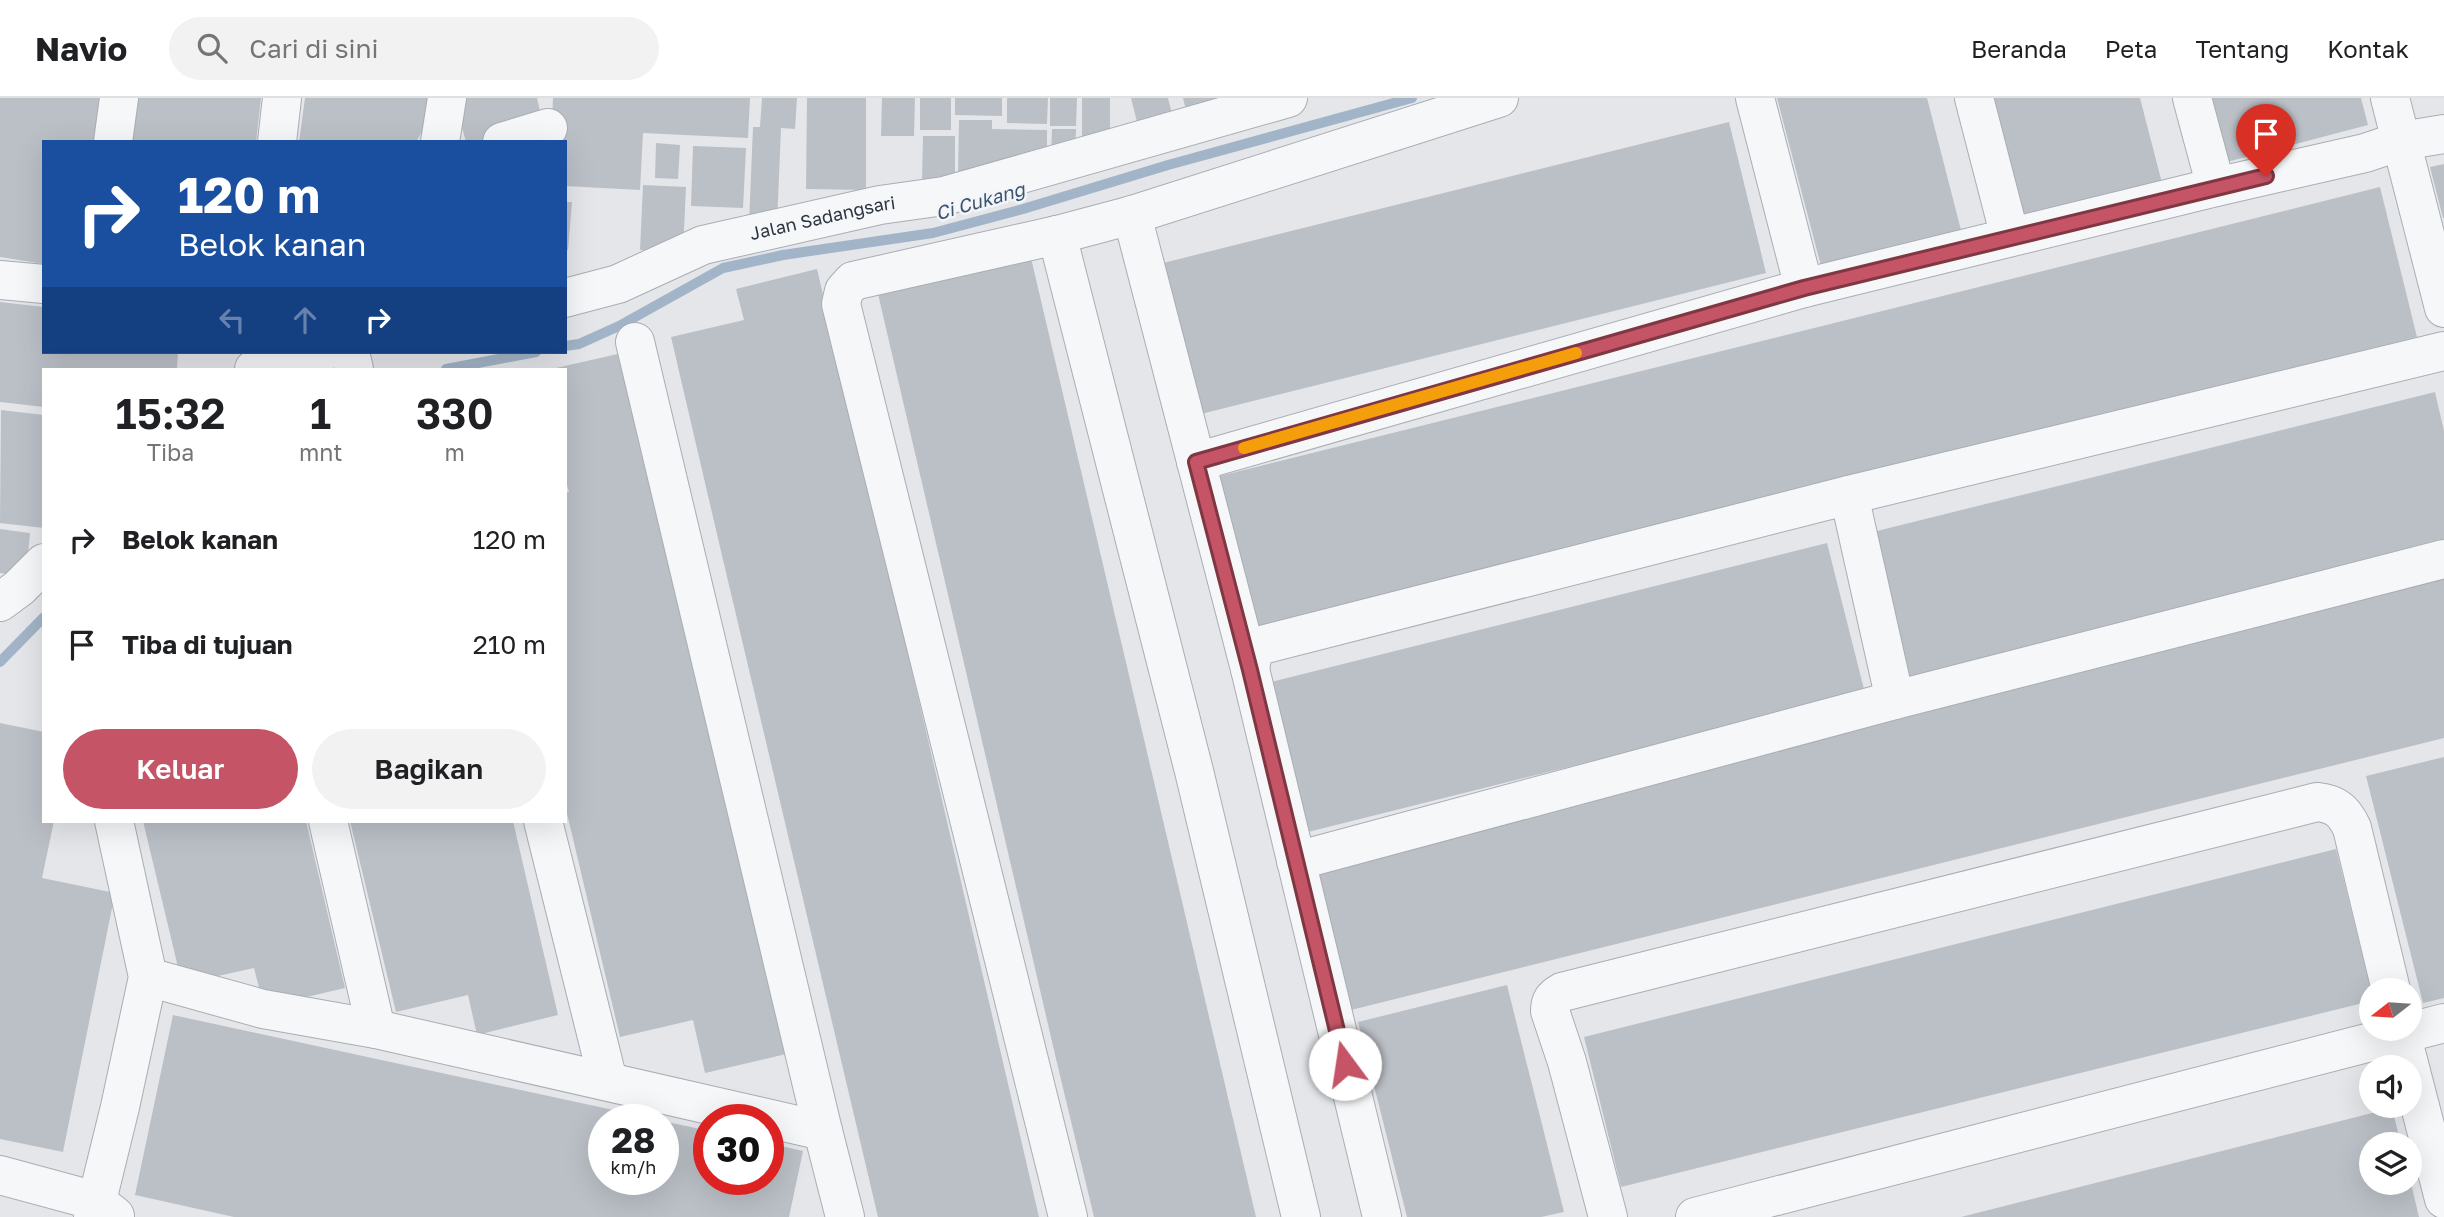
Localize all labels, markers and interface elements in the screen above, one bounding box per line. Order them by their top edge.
search box [169,17,659,80]
text: Navio [35,29,127,68]
icon: search [193,29,231,67]
text: Cari di sini [249,33,379,64]
text: Beranda [1971,34,2067,63]
text: Peta [2105,34,2157,63]
text: Tentang [2195,34,2289,63]
text: Kontak [2327,34,2409,63]
pin [2236,104,2296,176]
icon: arrive [2247,115,2285,153]
text: 120 m [178,165,320,224]
icon: right [63,168,154,259]
water label: Ci Cukang [933,176,1028,224]
street label: Jalan Sadangsari [748,191,897,244]
text: Belok kanan [178,225,366,263]
icon: left [213,301,251,339]
icon: ahead [286,301,324,339]
icon: right [359,301,397,339]
text: 15:32 [116,388,225,438]
text: 1 [310,388,331,438]
text: 330 [416,388,493,438]
text: Tiba [147,438,194,466]
text: mnt [299,438,342,466]
text: m [445,438,465,466]
icon: right [63,521,101,559]
text: Belok kanan [122,524,278,555]
text: 120 m [473,524,546,555]
icon: arrive [63,626,101,664]
text: Tiba di tujuan [122,629,292,660]
text: 210 m [473,629,546,660]
button: Keluar [63,729,298,809]
button: Bagikan [312,729,546,809]
north arrow [2359,978,2422,1041]
map controls [2359,978,2422,1195]
position arrow [1308,1027,1382,1101]
button: sound [2359,1055,2422,1118]
speed limit sign: 30 [693,1104,784,1195]
text: 28 [612,1119,655,1161]
button: layers [2359,1132,2422,1195]
text: km/h [611,1156,656,1178]

